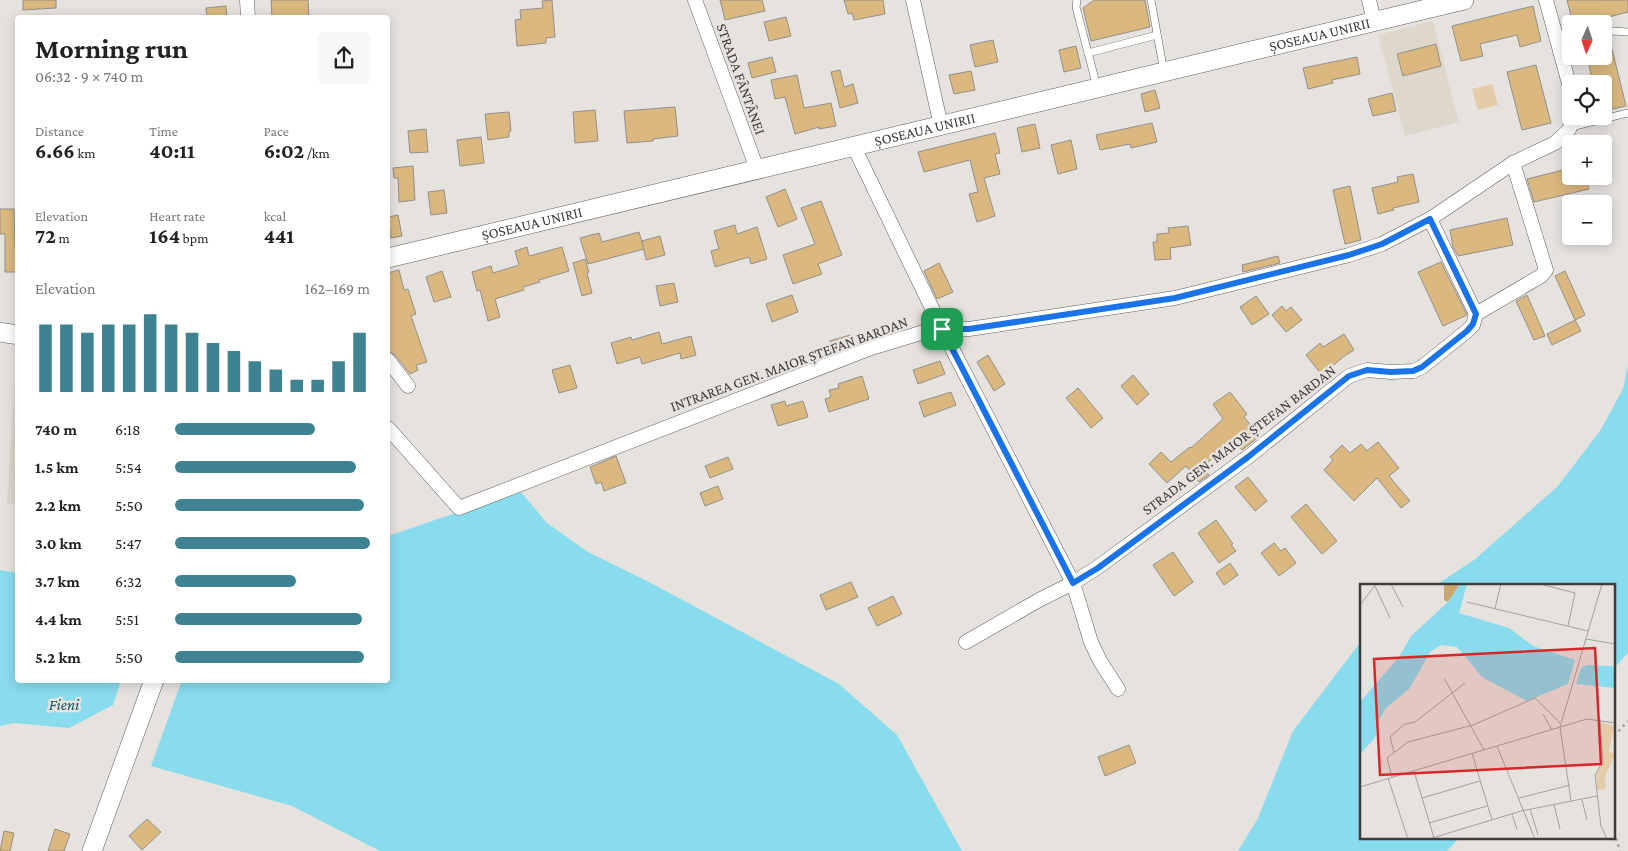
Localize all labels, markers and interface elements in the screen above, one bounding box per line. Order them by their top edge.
street label: ȘOSEAUA UNIRII [1268,15,1372,56]
north arrow [1562,15,1612,65]
map controls [1562,15,1612,245]
street label: STRADA FÂNTÂNEI [713,21,769,137]
button: share [318,32,370,84]
text: Morning run [35,33,188,64]
text: 06:32 · 9 × 740 m [35,68,143,85]
button: locate [1562,75,1612,125]
street label: ȘOSEAUA UNIRII [873,109,977,151]
text: Distance [35,123,84,139]
text: Time [149,123,178,139]
text: Pace [264,123,289,139]
button: + [1562,135,1612,185]
text: 6.66 [35,139,75,163]
text: 40:11 [149,139,195,163]
text: 6:02 [264,139,304,163]
text: km [75,145,95,161]
text: /km [304,145,330,161]
button: − [1562,195,1612,245]
street label: ȘOSEAUA UNIRII [480,204,584,245]
text: Elevation [35,208,88,224]
text: Heart rate [149,208,205,224]
text: kcal [264,208,286,224]
text: 72 [35,224,56,248]
text: 164 [149,224,180,248]
text: 441 [264,224,294,248]
text: m [56,230,70,246]
text: bpm [180,230,208,246]
text: Elevation [35,280,96,297]
text: 162–169 m [304,280,370,297]
pin [921,308,963,350]
street label: INTRAREA GEN. MAIOR ȘTEFAN BARDAN [668,313,911,416]
icon: arrive [928,315,956,343]
street label: STRADA GEN. MAIOR ȘTEFAN BARDAN [1139,362,1340,520]
text: 740 m [35,421,77,438]
text: 6:18 [115,421,141,438]
text: 1.5 km [35,459,79,476]
text: 5:54 [115,459,142,476]
text: 2.2 km [35,497,81,514]
text: 5:50 [115,497,143,514]
text: 3.0 km [35,535,82,552]
text: 5:47 [115,535,141,552]
text: 3.7 km [35,573,80,590]
text: 6:32 [115,573,142,590]
inset map [1360,584,1616,838]
text: 4.4 km [35,611,82,628]
text: 5:51 [115,611,139,628]
text: 5.2 km [35,649,81,666]
text: 5:50 [115,649,143,666]
water label: Fieni [49,696,80,713]

